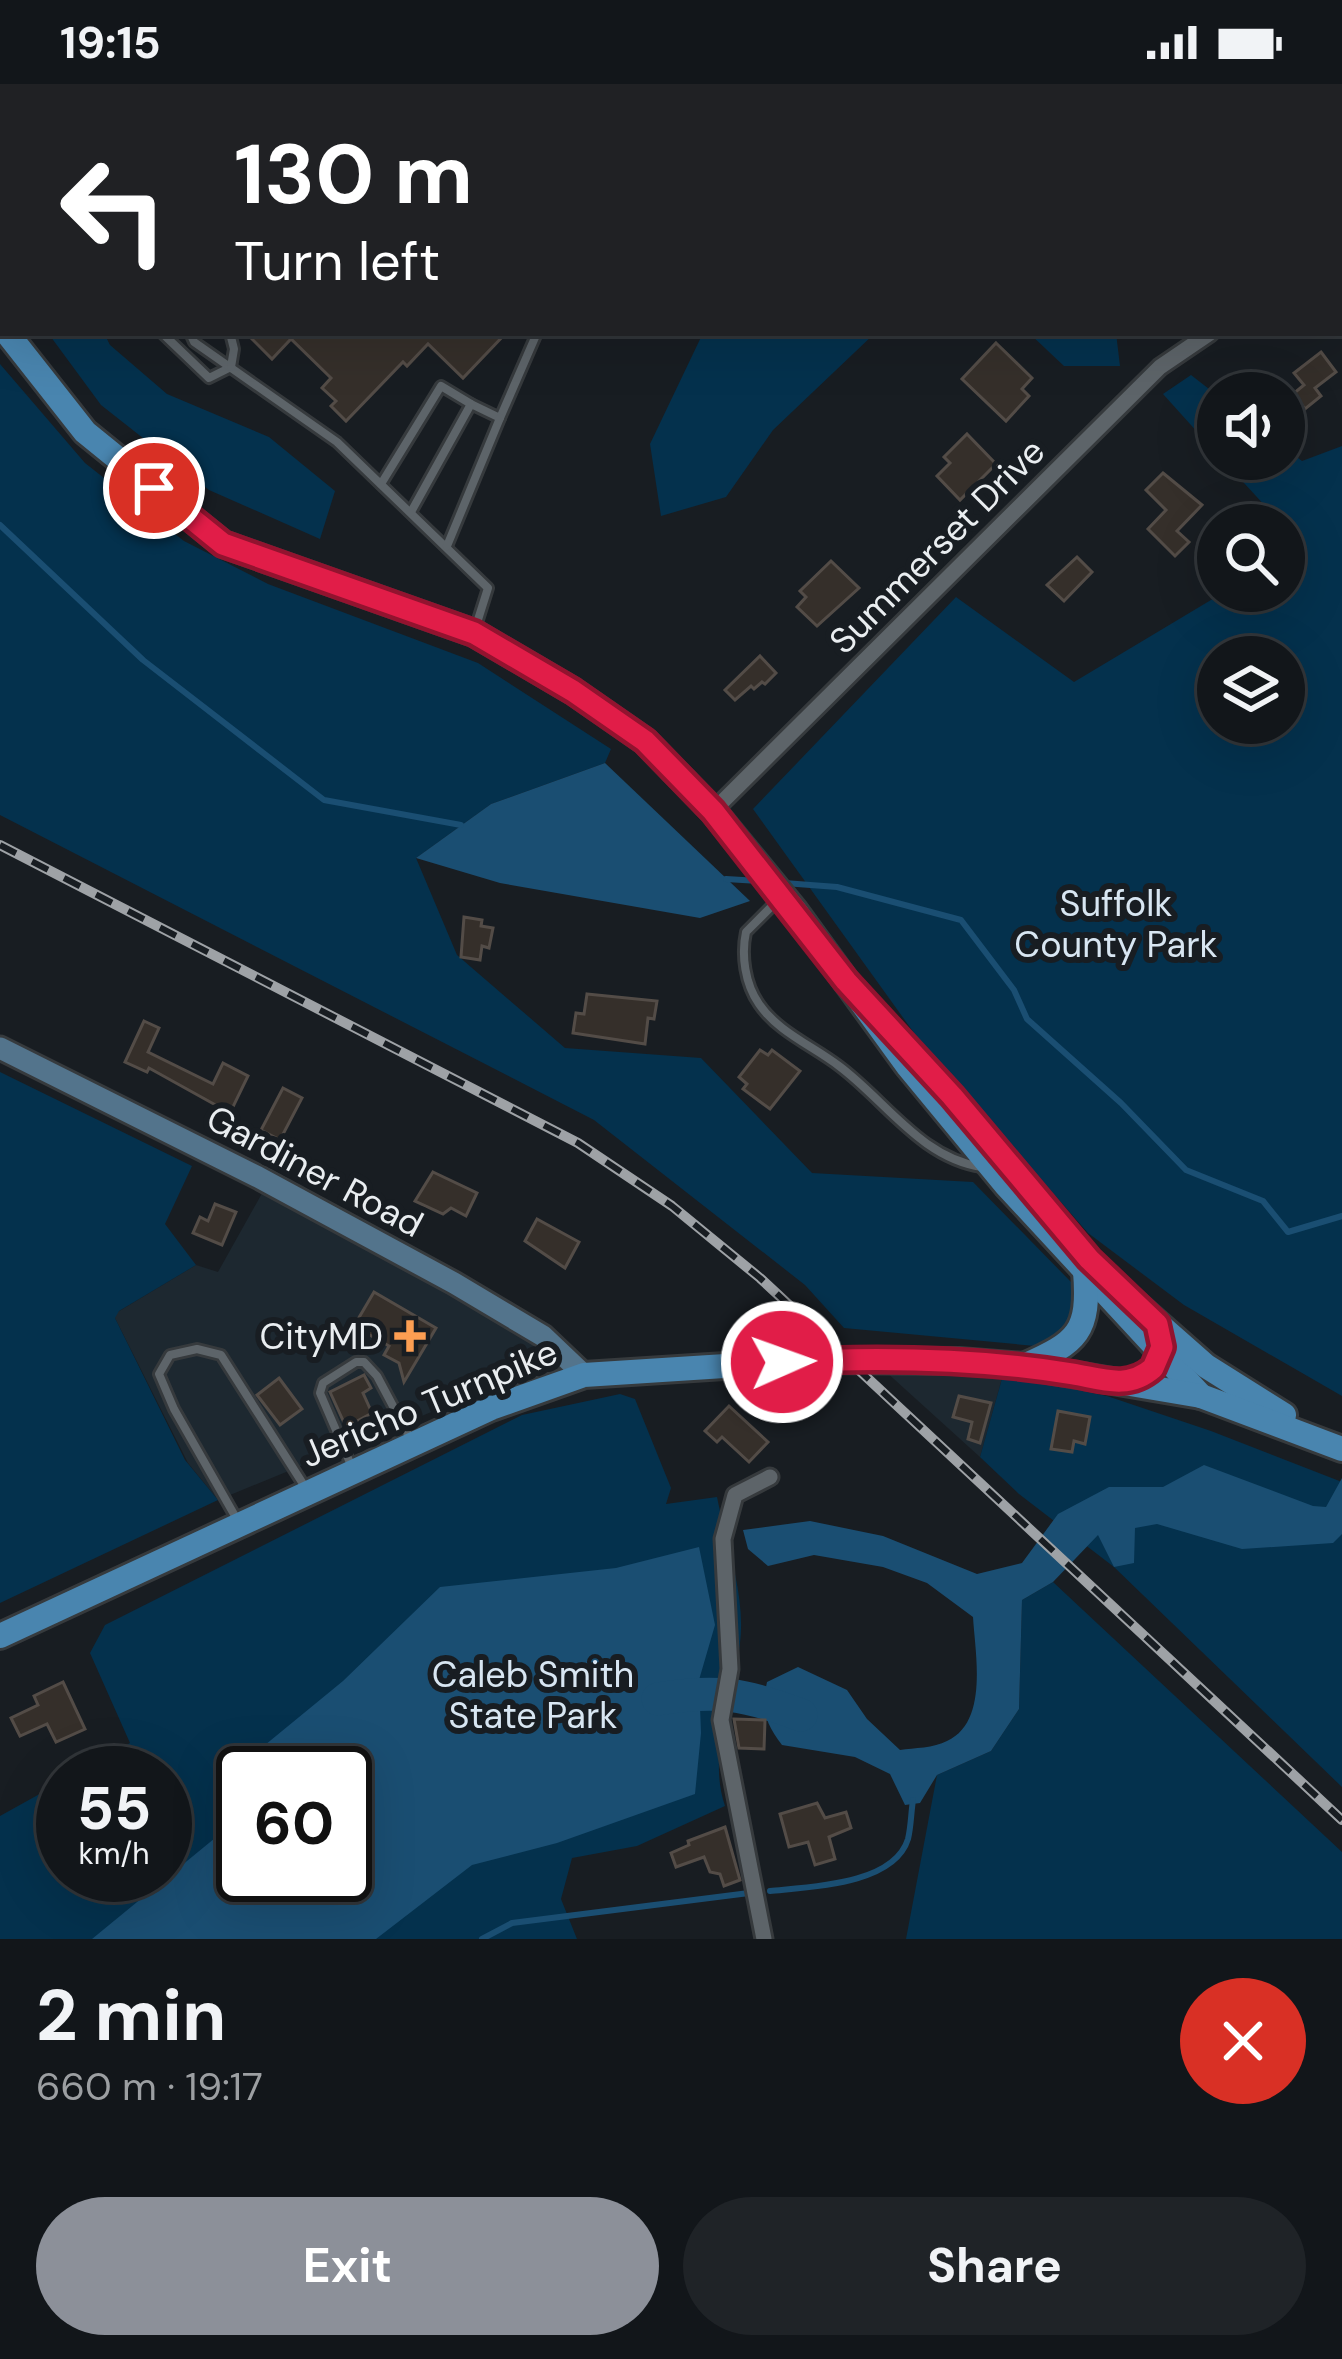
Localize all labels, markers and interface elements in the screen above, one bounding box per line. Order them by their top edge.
text: 19:15 [60,13,161,72]
text: 130 m [234,120,473,229]
icon: left [36,132,192,288]
text: Turn left [234,226,440,297]
map controls [1197,372,1305,744]
button: sound [1197,372,1305,480]
street label: Summerset Drive [819,428,1055,664]
pin [103,437,205,539]
icon: arrive [121,455,187,521]
button: search [1197,504,1305,612]
button: layers [1197,636,1305,744]
park label: Suffolk County Park [1014,880,1218,968]
street label: Gardiner Road [199,1094,431,1248]
position arrow [719,1299,845,1425]
place label: CityMD [259,1313,383,1360]
marker: CityMD [394,1320,426,1352]
street label: Jericho Turnpike [294,1328,564,1478]
park label: Caleb Smith State Park [432,1651,634,1739]
speed limit sign: 60 [216,1746,372,1902]
text: 55 [77,1769,151,1848]
text: km/h [79,1834,149,1873]
text: 2 min [36,1969,226,2062]
button: close [1180,1978,1306,2104]
text: 660 m · 19:17 [36,2061,263,2112]
button: Exit [36,2197,659,2335]
button: Share [683,2197,1306,2335]

